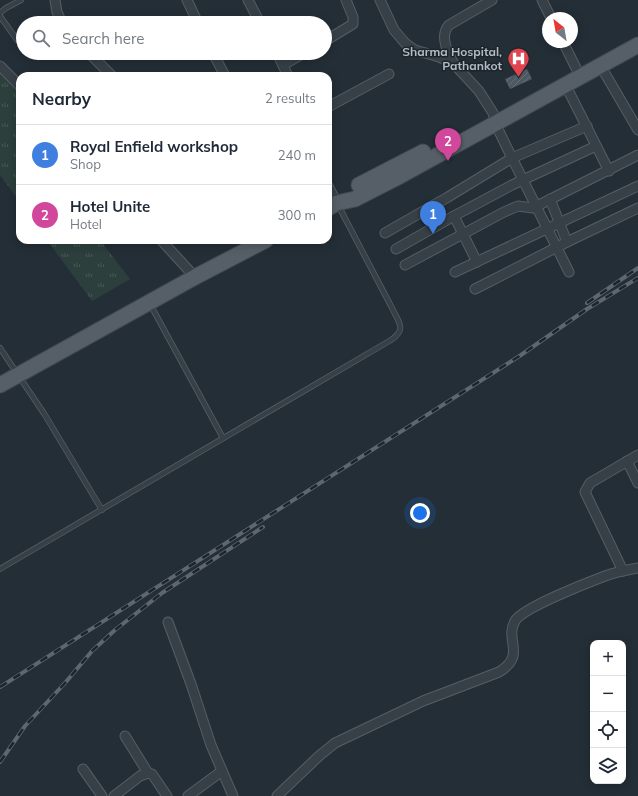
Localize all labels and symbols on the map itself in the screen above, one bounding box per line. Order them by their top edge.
north arrow [542,12,578,48]
place label: Sharma Hospital, Pathankot [402,44,502,73]
hospital icon: Sharma Hospital, Pathankot [505,46,531,79]
pin: 2 [435,128,461,161]
pin: 1 [420,201,446,234]
your location [410,503,430,523]

